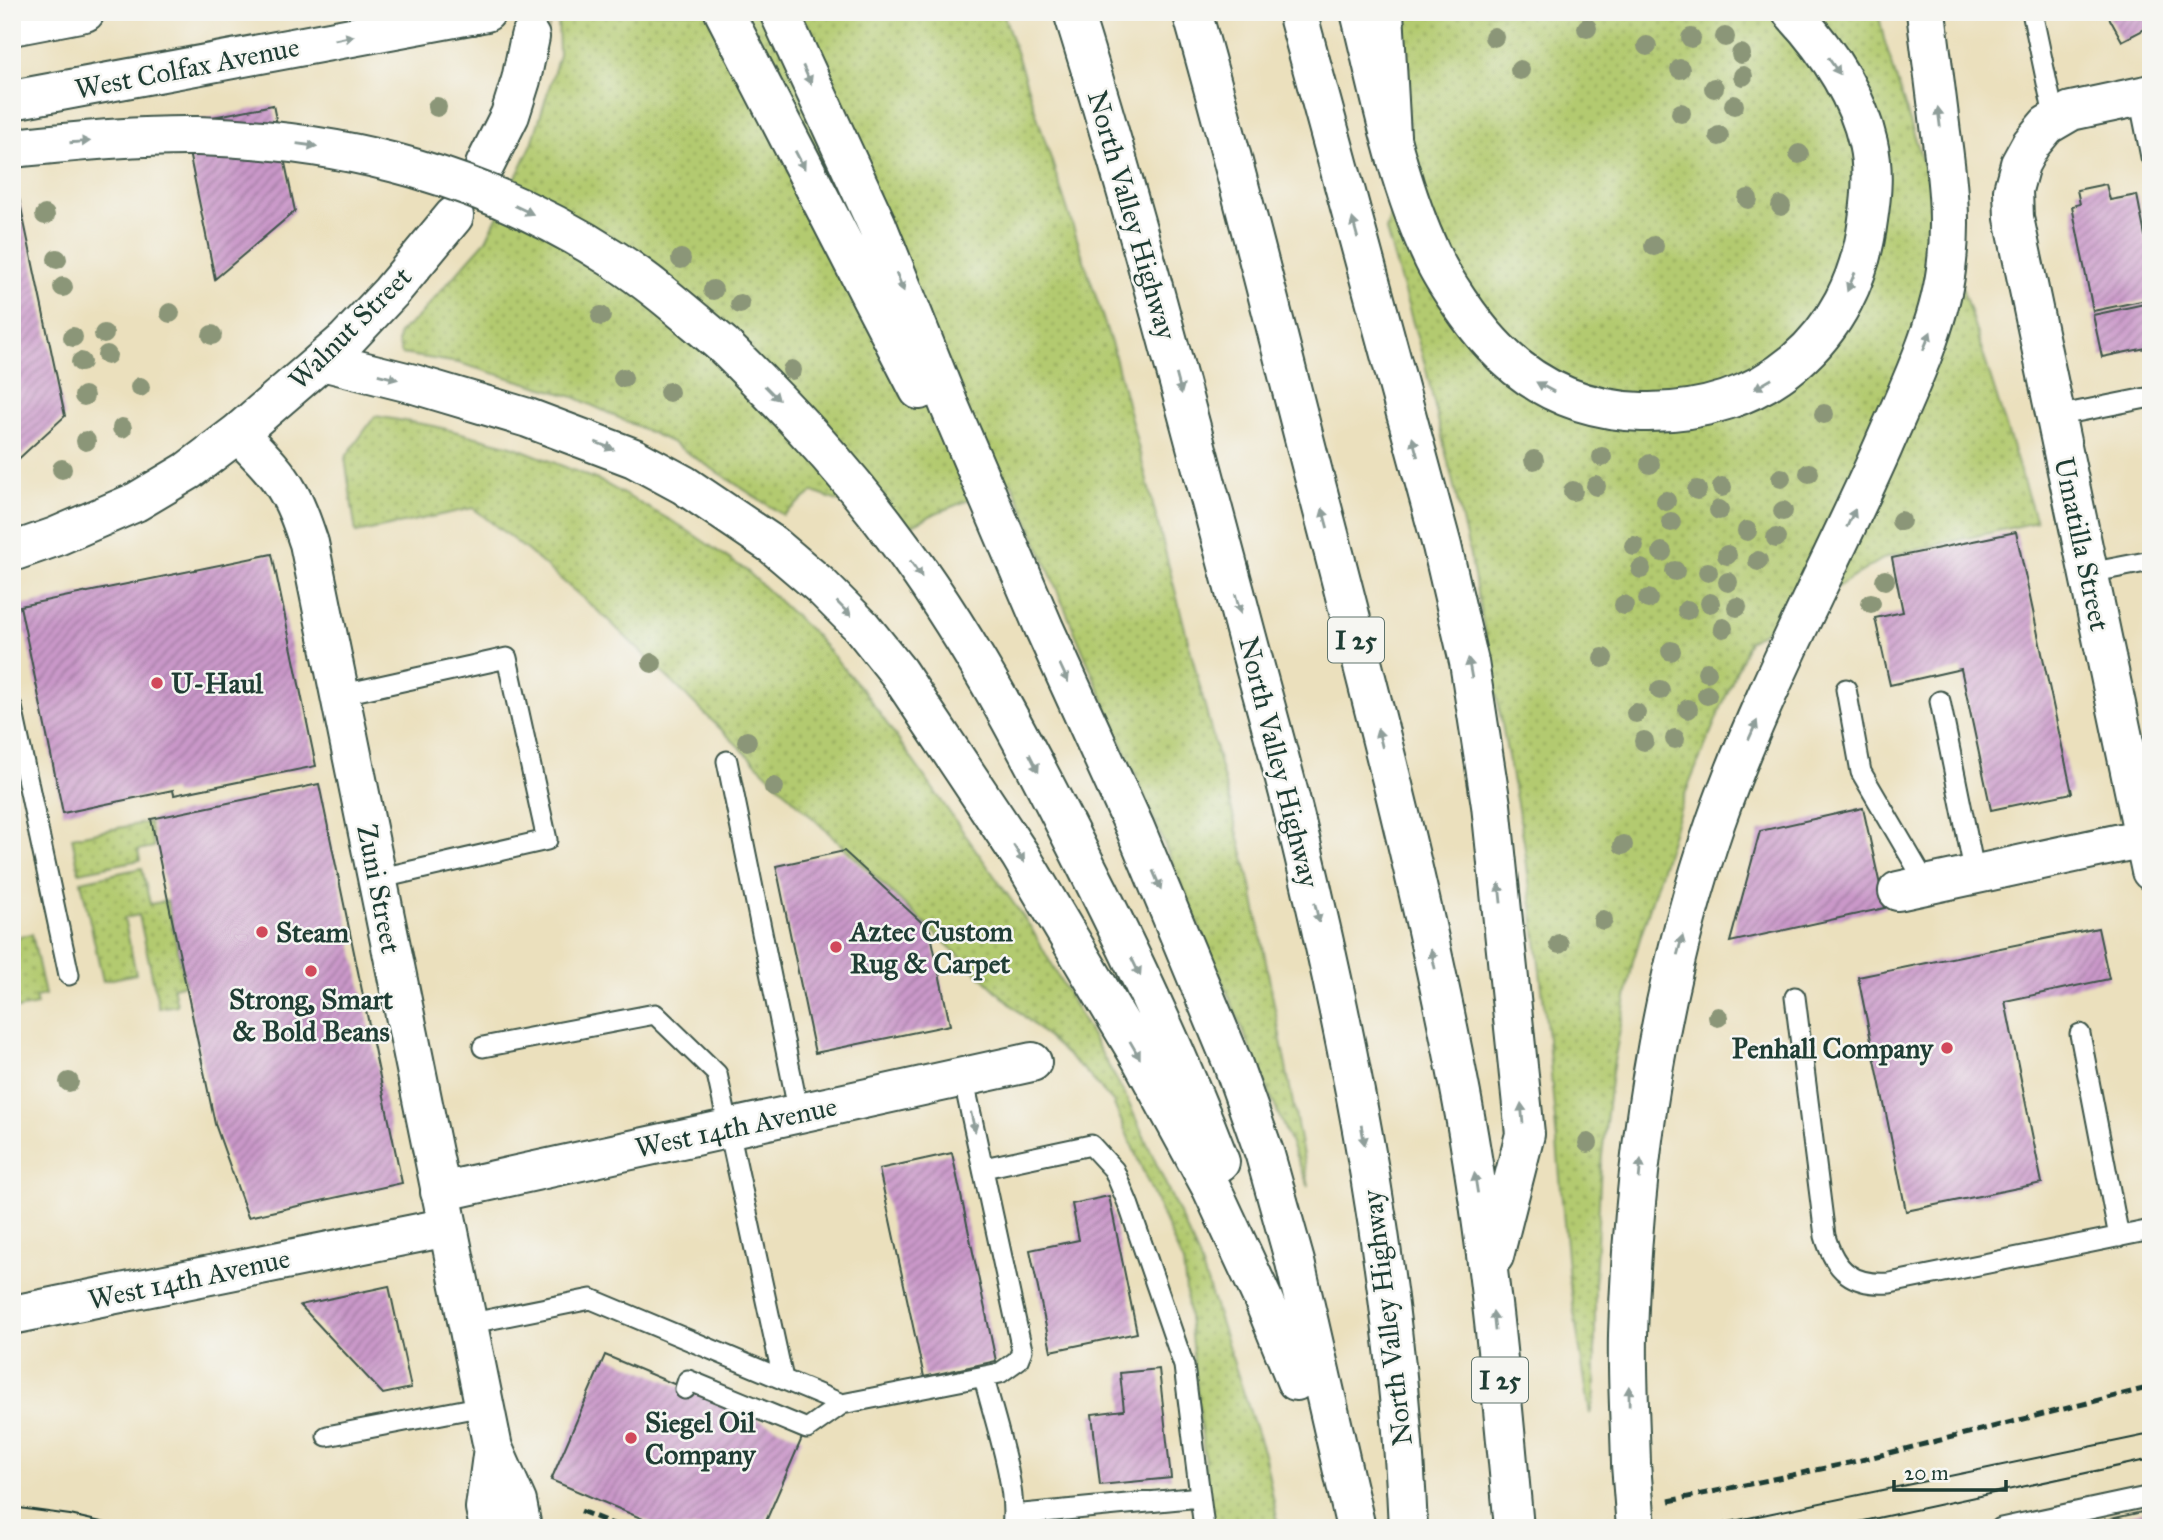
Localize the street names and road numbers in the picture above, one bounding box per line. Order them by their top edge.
street label: West Colfax Avenue [72,29,302,107]
street label: North Valley Highway [1080,86,1185,344]
street label: Walnut Street [281,259,419,397]
street label: Umatilla Street [2046,454,2118,634]
road number: I 25 [1328,618,1384,662]
street label: North Valley Highway [1231,633,1327,892]
street label: Zuni Street [349,821,409,957]
street label: West 14th Avenue [632,1089,840,1165]
street label: North Valley Highway [1354,1187,1420,1448]
street label: West 14th Avenue [85,1241,293,1317]
road number: I 25 [1472,1358,1528,1402]

